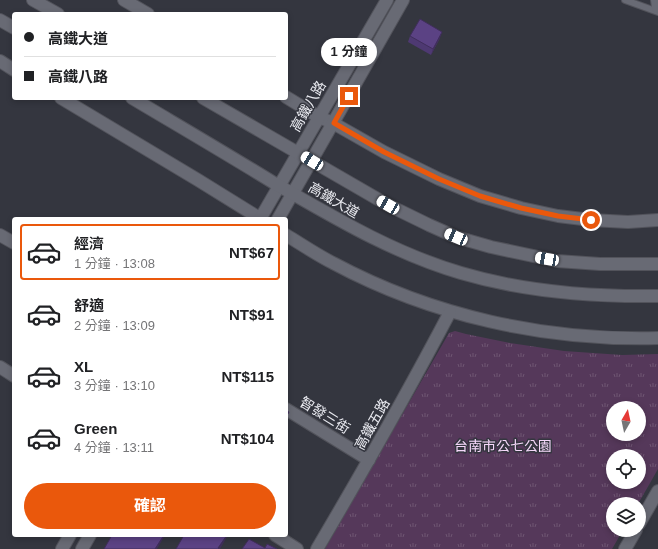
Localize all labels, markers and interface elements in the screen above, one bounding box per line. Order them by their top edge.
text: 高鐵大道 [48,30,108,47]
callout: 1 分鐘 [321,38,377,66]
text: 1 分鐘 [331,44,367,59]
text: 高鐵八路 [48,68,108,85]
street label: 高鐵八路 [287,78,329,134]
route end [340,87,358,105]
car [299,150,325,172]
street label: 高鐵大道 [306,179,362,221]
car [375,194,401,216]
route start [582,211,600,229]
car [443,227,469,247]
icon: car [26,234,62,270]
text: 經濟 [74,235,104,252]
text: NT$67 [229,244,274,261]
car [534,251,560,267]
text: 1 分鐘 · 13:08 [74,256,155,271]
icon: car [26,296,62,332]
text: 舒適 [74,297,104,314]
text: NT$91 [229,306,274,323]
text: 2 分鐘 · 13:09 [74,318,155,333]
icon: car [26,358,62,394]
text: XL [74,358,93,375]
text: NT$115 [221,368,274,385]
text: 3 分鐘 · 13:10 [74,378,155,393]
street label: 智發三街 [297,393,353,437]
street label: 高鐵五路 [351,396,393,452]
north arrow [606,401,646,441]
map controls [606,401,646,537]
icon: car [26,420,62,456]
text: Green [74,420,117,437]
text: NT$104 [221,430,274,447]
park label: 台南市公七公園 [454,438,552,454]
text: 4 分鐘 · 13:11 [74,440,154,455]
button: locate [606,449,646,489]
button: 確認 [24,483,276,529]
button: layers [606,497,646,537]

